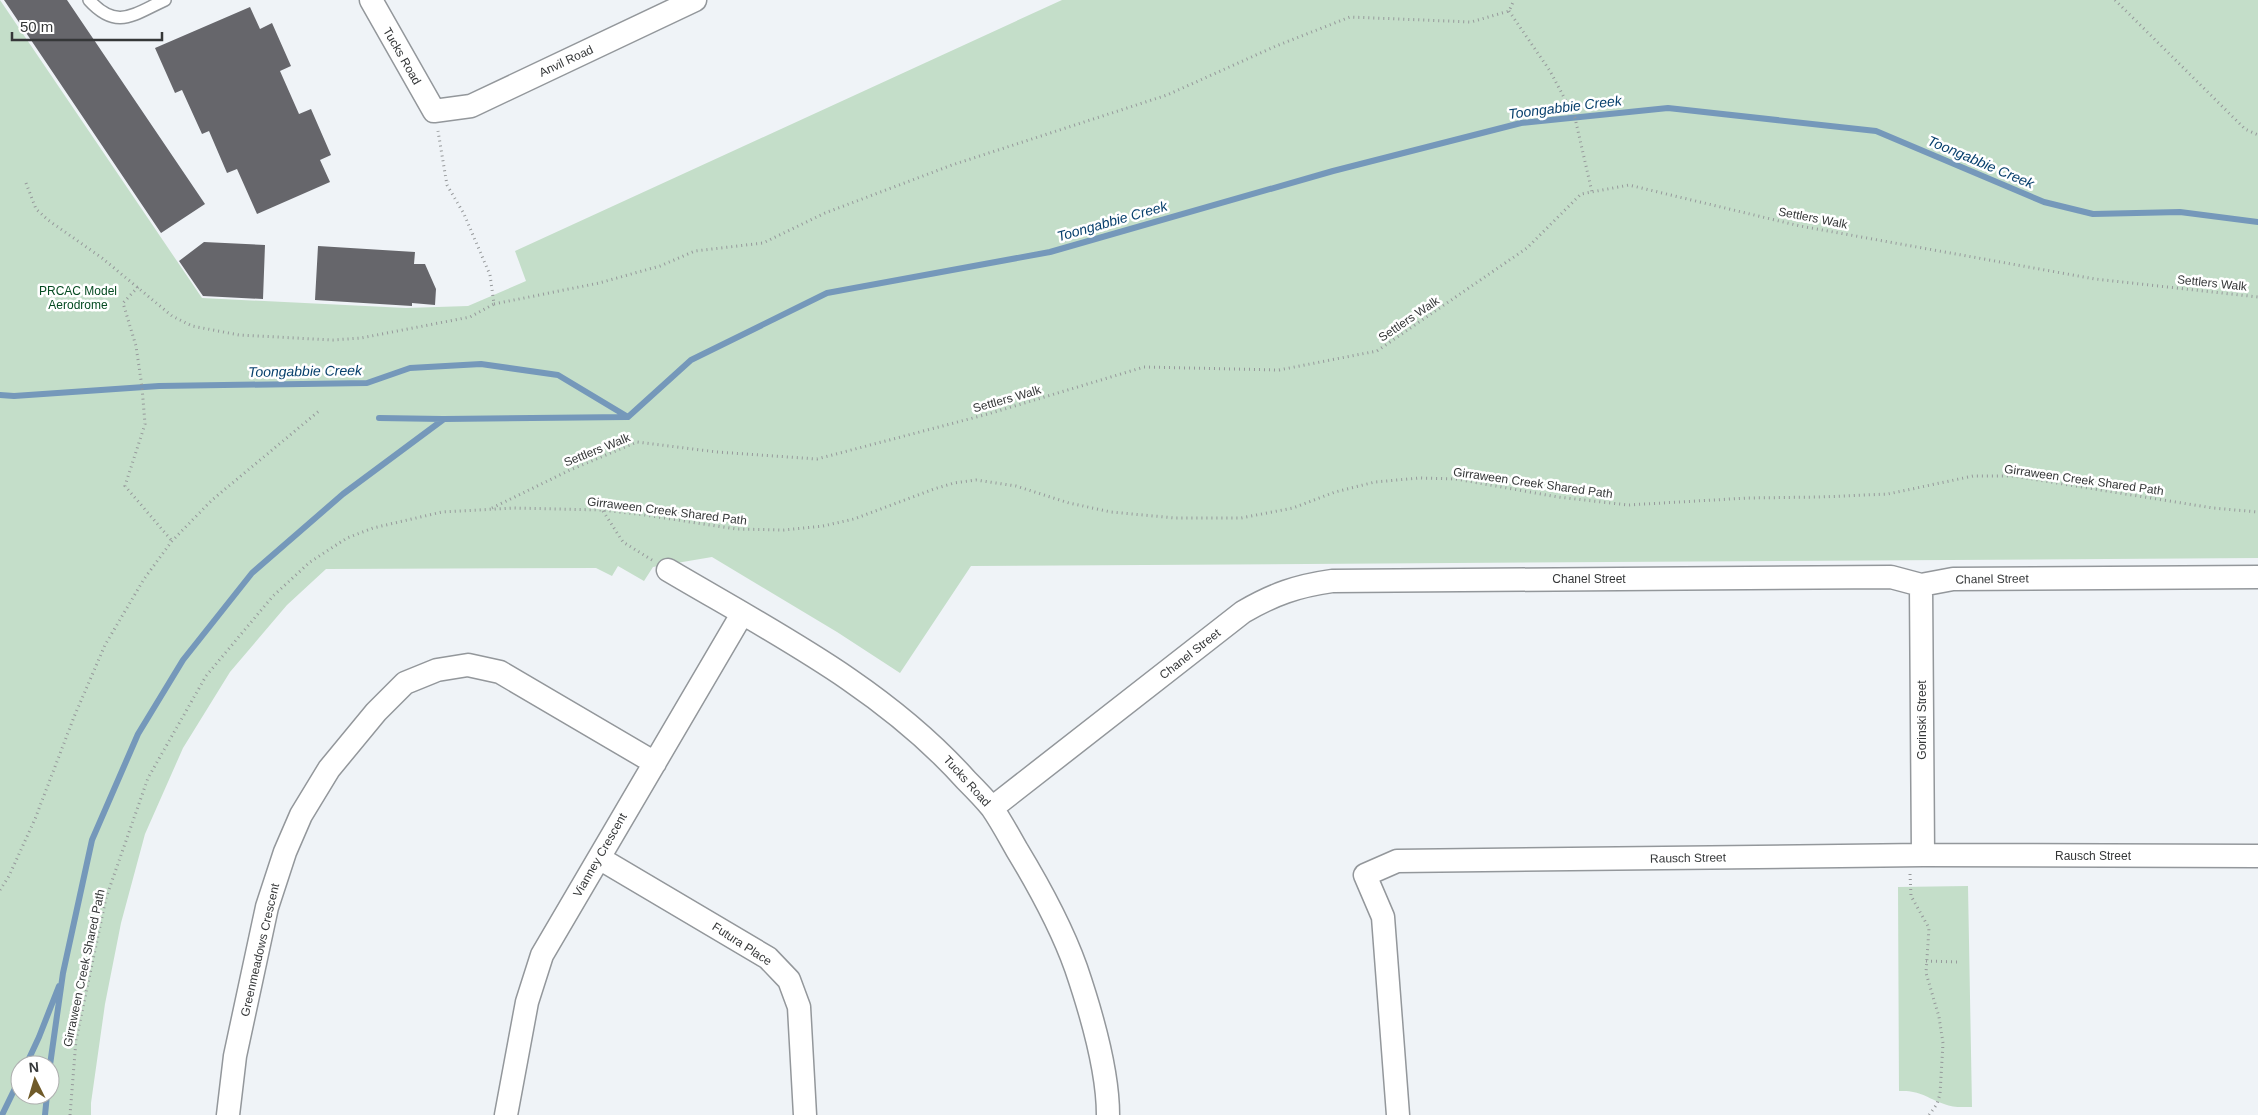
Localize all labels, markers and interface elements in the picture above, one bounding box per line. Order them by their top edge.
scale bar [12,10,162,42]
text: 50 m [20,18,53,35]
street label: Tucks Road [380,25,424,87]
street label: Anvil Road [537,42,595,80]
water label: Toongabbie Creek [1507,92,1623,122]
water label: Toongabbie Creek [1925,132,2037,192]
water label: Toongabbie Creek [1055,197,1170,244]
street label: Settlers Walk [1777,204,1850,232]
street label: Settlers Walk [2176,272,2249,294]
park label: PRCAC Model Aerodrome [39,284,117,312]
street label: Settlers Walk [1376,293,1443,344]
water label: Toongabbie Creek [248,362,363,380]
street label: Settlers Walk [971,382,1044,415]
street label: Settlers Walk [562,430,633,470]
street label: Girraween Creek Shared Path [2003,462,2165,498]
street label: Girraween Creek Shared Path [1452,465,1614,501]
street label: Girraween Creek Shared Path [586,494,748,528]
street label: Chanel Street [1955,571,2029,587]
street label: Chanel Street [1552,572,1626,586]
street label: Chanel Street [1157,625,1224,682]
street label: Gorinski Street [1915,680,1929,760]
street label: Tucks Road [941,753,993,809]
street label: Vianney Crescent [570,810,630,899]
street label: Rausch Street [2055,849,2132,863]
street label: Rausch Street [1650,850,1727,866]
street label: Greenmeadows Crescent [238,881,282,1018]
street label: Girraween Creek Shared Path [60,888,108,1048]
street label: Futura Place [710,920,775,969]
north arrow [10,1055,60,1105]
text: N [28,1059,40,1075]

